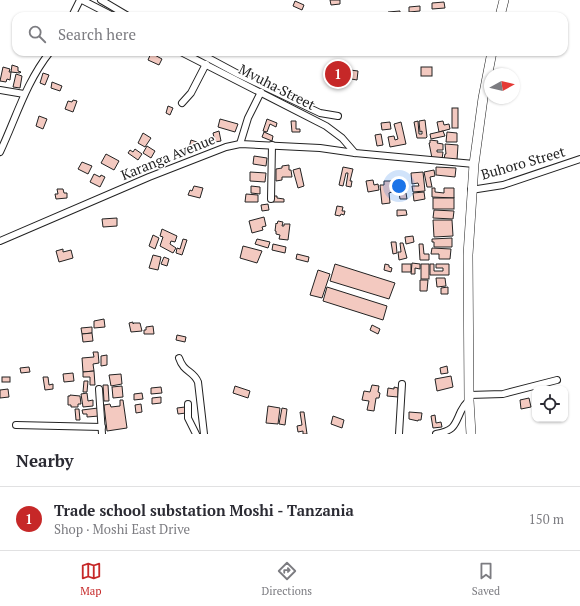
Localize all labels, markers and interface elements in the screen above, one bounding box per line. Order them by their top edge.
search box [12,12,568,56]
icon: search [26,23,48,45]
text: Search here [58,24,136,44]
street label: Mvuha Street [236,59,319,114]
pin: 1 [325,59,351,89]
north arrow [484,68,520,104]
street label: Karanga Avenue [118,129,218,184]
street label: Buhoro Street [479,141,568,184]
your location [389,176,409,196]
map controls [532,386,568,422]
button: locate [532,386,568,422]
text: Nearby [16,449,74,472]
text: Trade school substation Moshi - Tanzania [54,500,354,520]
text: 1 [25,510,33,528]
text: 150 m [529,510,564,528]
text: Shop · Moshi East Drive [54,520,190,538]
tab: Map [80,560,102,598]
tab: Directions [261,560,312,598]
tab: Saved [472,560,500,598]

